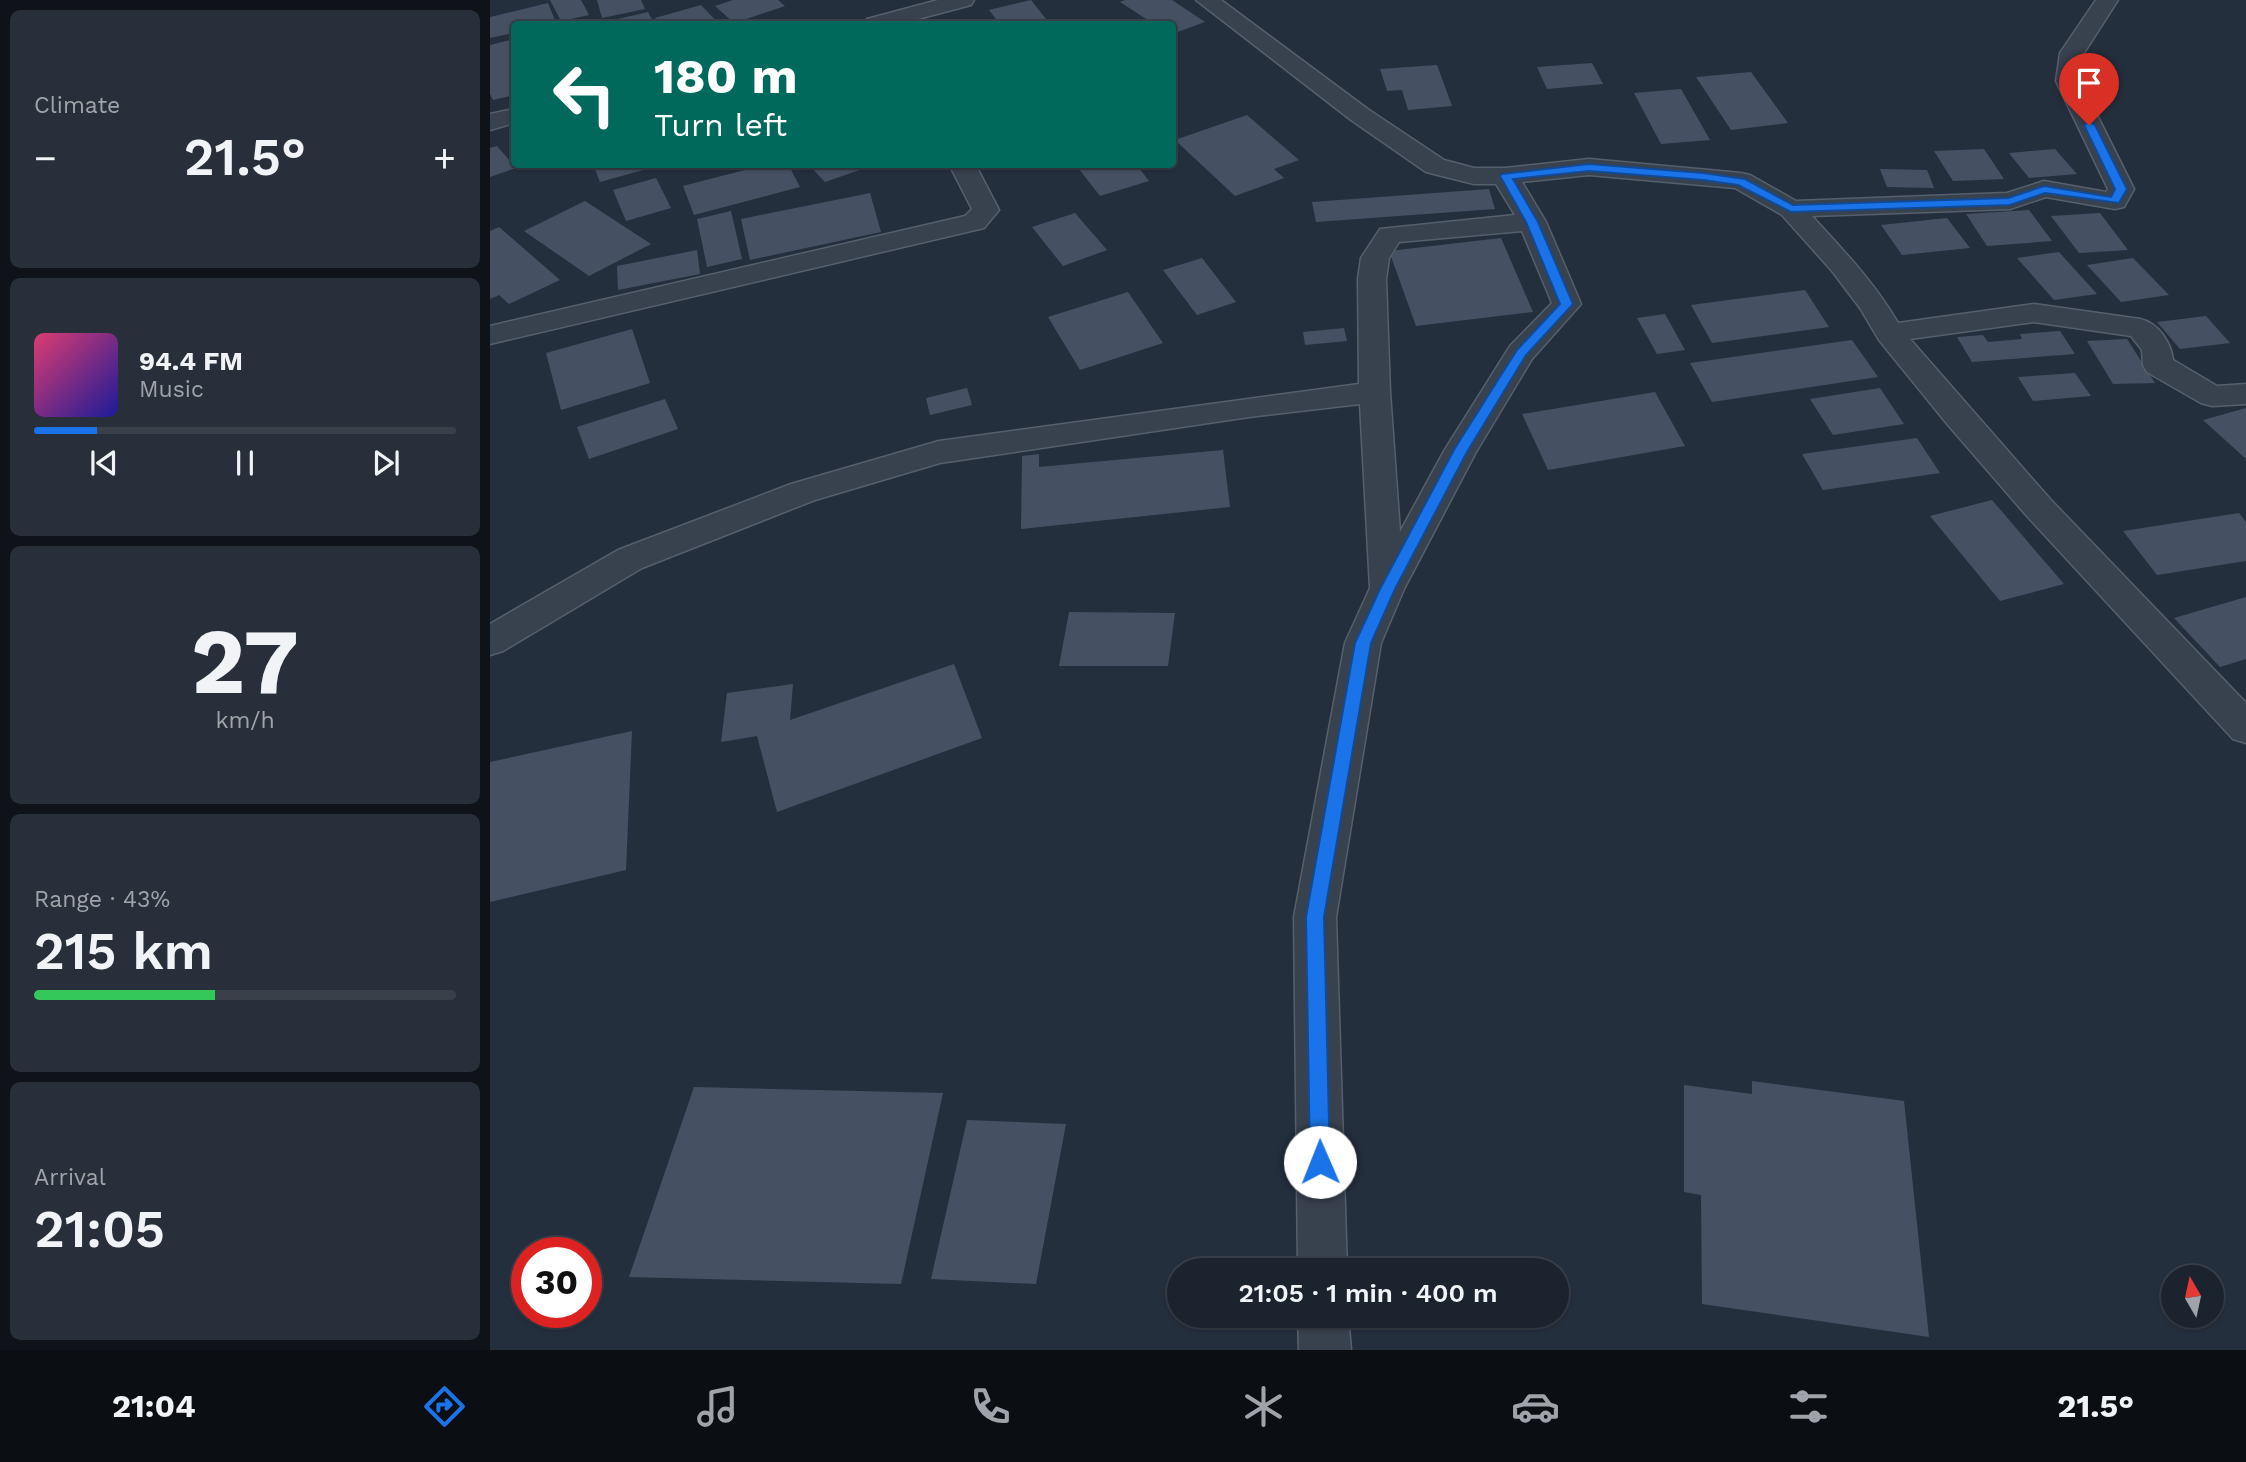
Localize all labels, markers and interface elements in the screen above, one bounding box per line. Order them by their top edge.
text: 180 m [654,47,798,105]
icon: left [539,49,630,140]
pin [2059,53,2119,125]
icon: arrive [2070,64,2108,102]
text: Climate [34,92,120,119]
text: Turn left [654,106,787,144]
text: 21.5° [184,127,306,188]
text: − [34,136,57,180]
text: + [433,136,456,180]
text: 94.4 FM [139,346,243,376]
text: Music [139,376,204,403]
icon: previous [85,444,123,482]
icon: pause [226,444,264,482]
icon: next [367,444,405,482]
text: 27 [191,608,299,715]
text: km/h [215,707,275,734]
text: Range · 43% [34,886,170,913]
text: 215 km [34,921,213,982]
position arrow [1283,1125,1357,1199]
text: Arrival [34,1164,106,1191]
text: 21:05 [34,1199,165,1260]
speed limit sign: 30 [511,1237,602,1328]
north arrow [2161,1265,2224,1328]
map controls [2161,1265,2224,1328]
text: 21:05 · 1 min · 400 m [1238,1278,1498,1308]
icon: directions [420,1382,469,1431]
icon: music [693,1382,742,1431]
icon: phone [966,1382,1015,1431]
icon: climate [1239,1382,1288,1431]
icon: car [1511,1382,1560,1431]
icon: filters [1784,1382,1833,1431]
text: 21:04 [112,1387,196,1425]
text: 21.5° [2057,1387,2134,1425]

